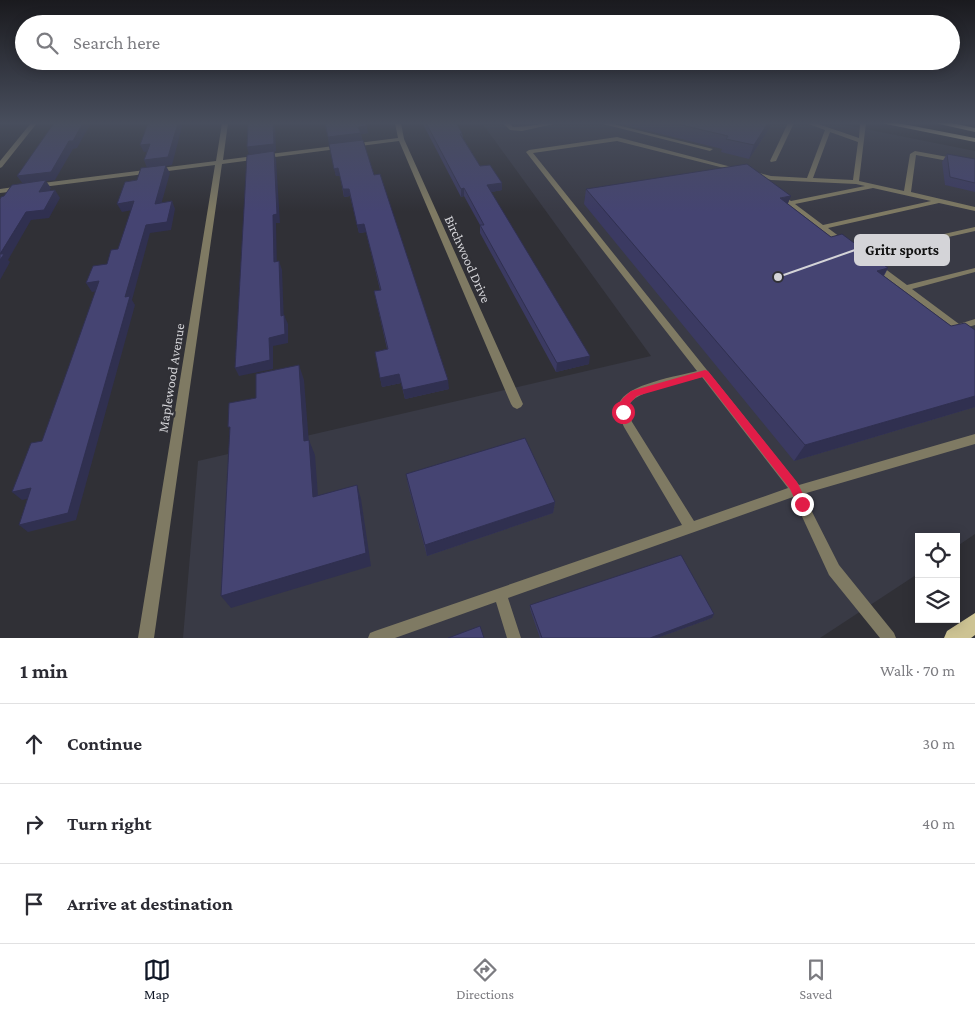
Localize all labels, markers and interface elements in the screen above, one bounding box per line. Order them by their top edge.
search box [15,15,960,70]
icon: search [33,29,61,57]
text: Search here [73,32,160,53]
street label: Birchwood Drive [442,213,494,305]
callout: Gritr sports [855,235,949,265]
text: Gritr sports [865,242,939,258]
street label: Maplewood Avenue [154,322,188,434]
route start [612,401,635,424]
route end [791,493,814,516]
map controls [915,533,960,623]
button: locate [915,533,960,578]
button: layers [915,578,960,623]
text: 1 min [20,659,68,683]
text: Walk · 70 m [880,662,955,679]
icon: ahead [20,730,48,758]
text: Continue [67,733,142,754]
text: 30 m [923,735,955,752]
icon: right [20,810,48,838]
text: Turn right [67,813,152,834]
text: 40 m [922,815,955,832]
icon: arrive [20,890,48,918]
text: Arrive at destination [67,893,233,914]
tab: Map [143,956,171,1002]
tab: Directions [456,956,514,1002]
tab: Saved [799,956,832,1002]

